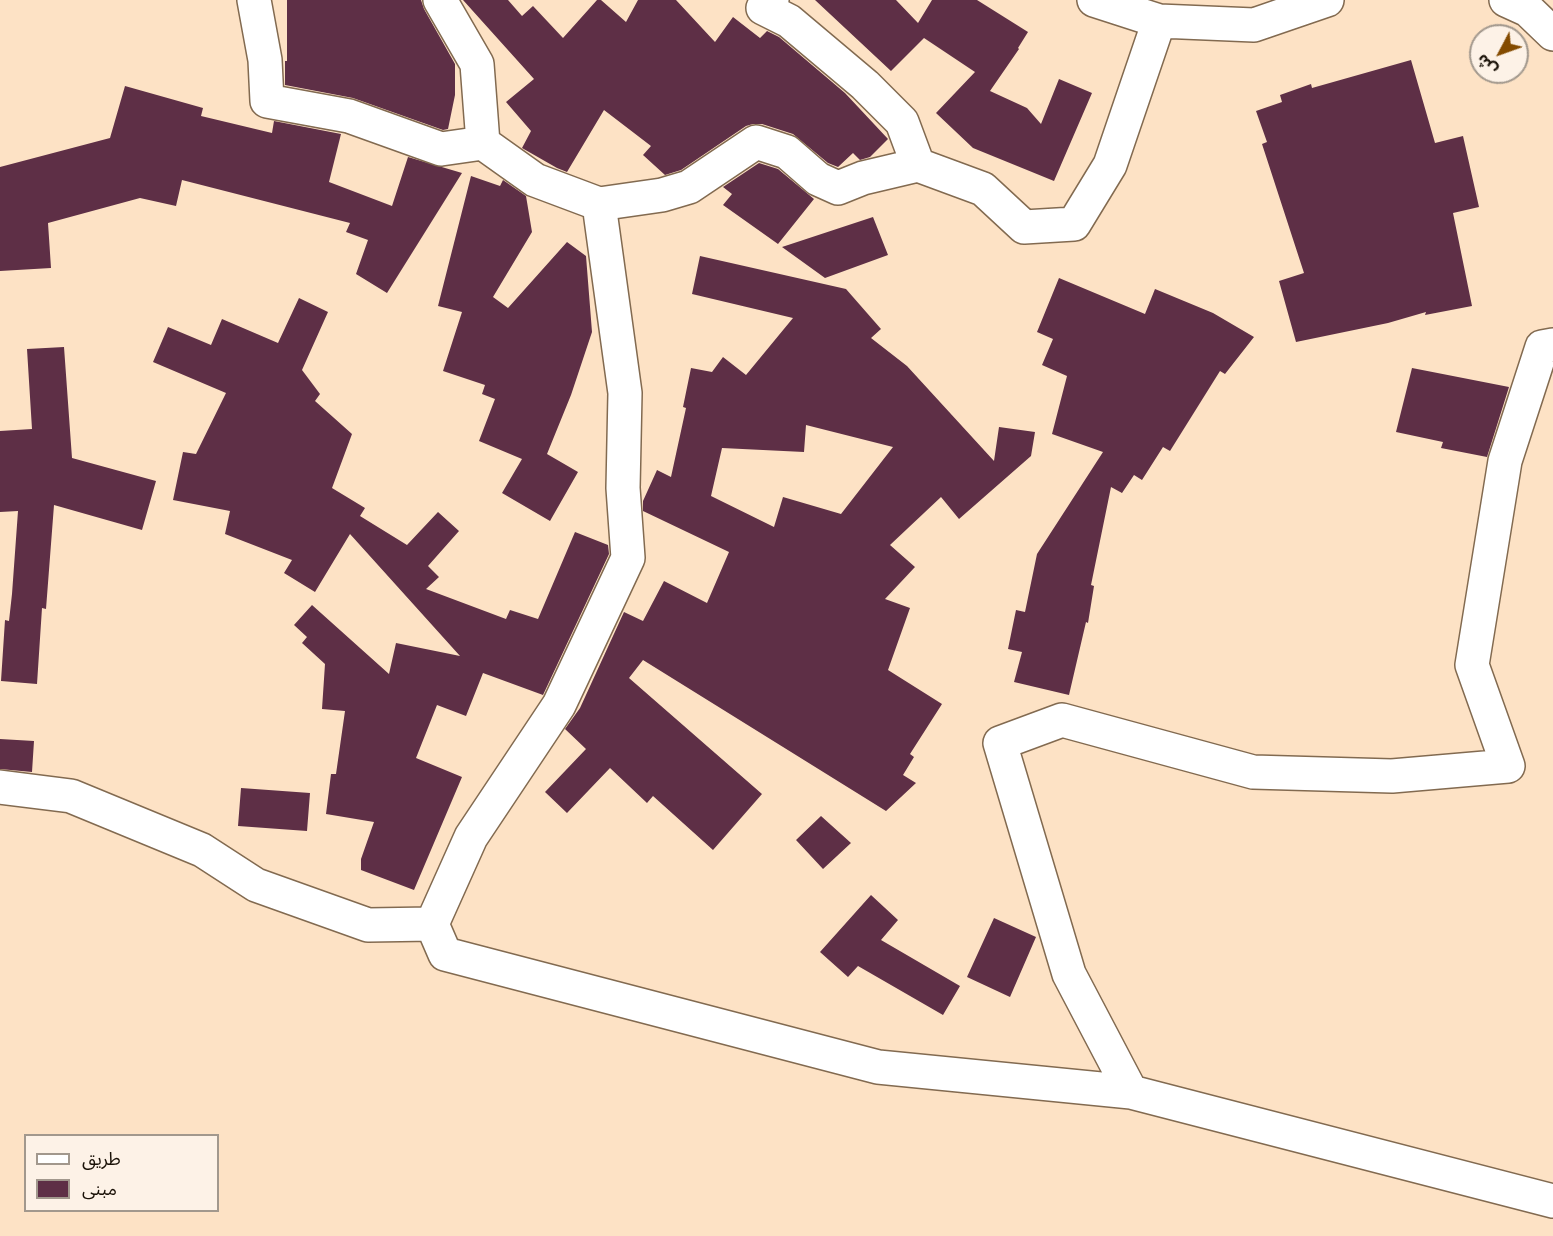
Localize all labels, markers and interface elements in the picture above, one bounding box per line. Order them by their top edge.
north arrow [1469,24,1529,84]
text: ش [1473,51,1500,79]
legend [24,1134,219,1212]
text: طريق [82,1149,121,1169]
text: مبنى [82,1179,117,1199]

